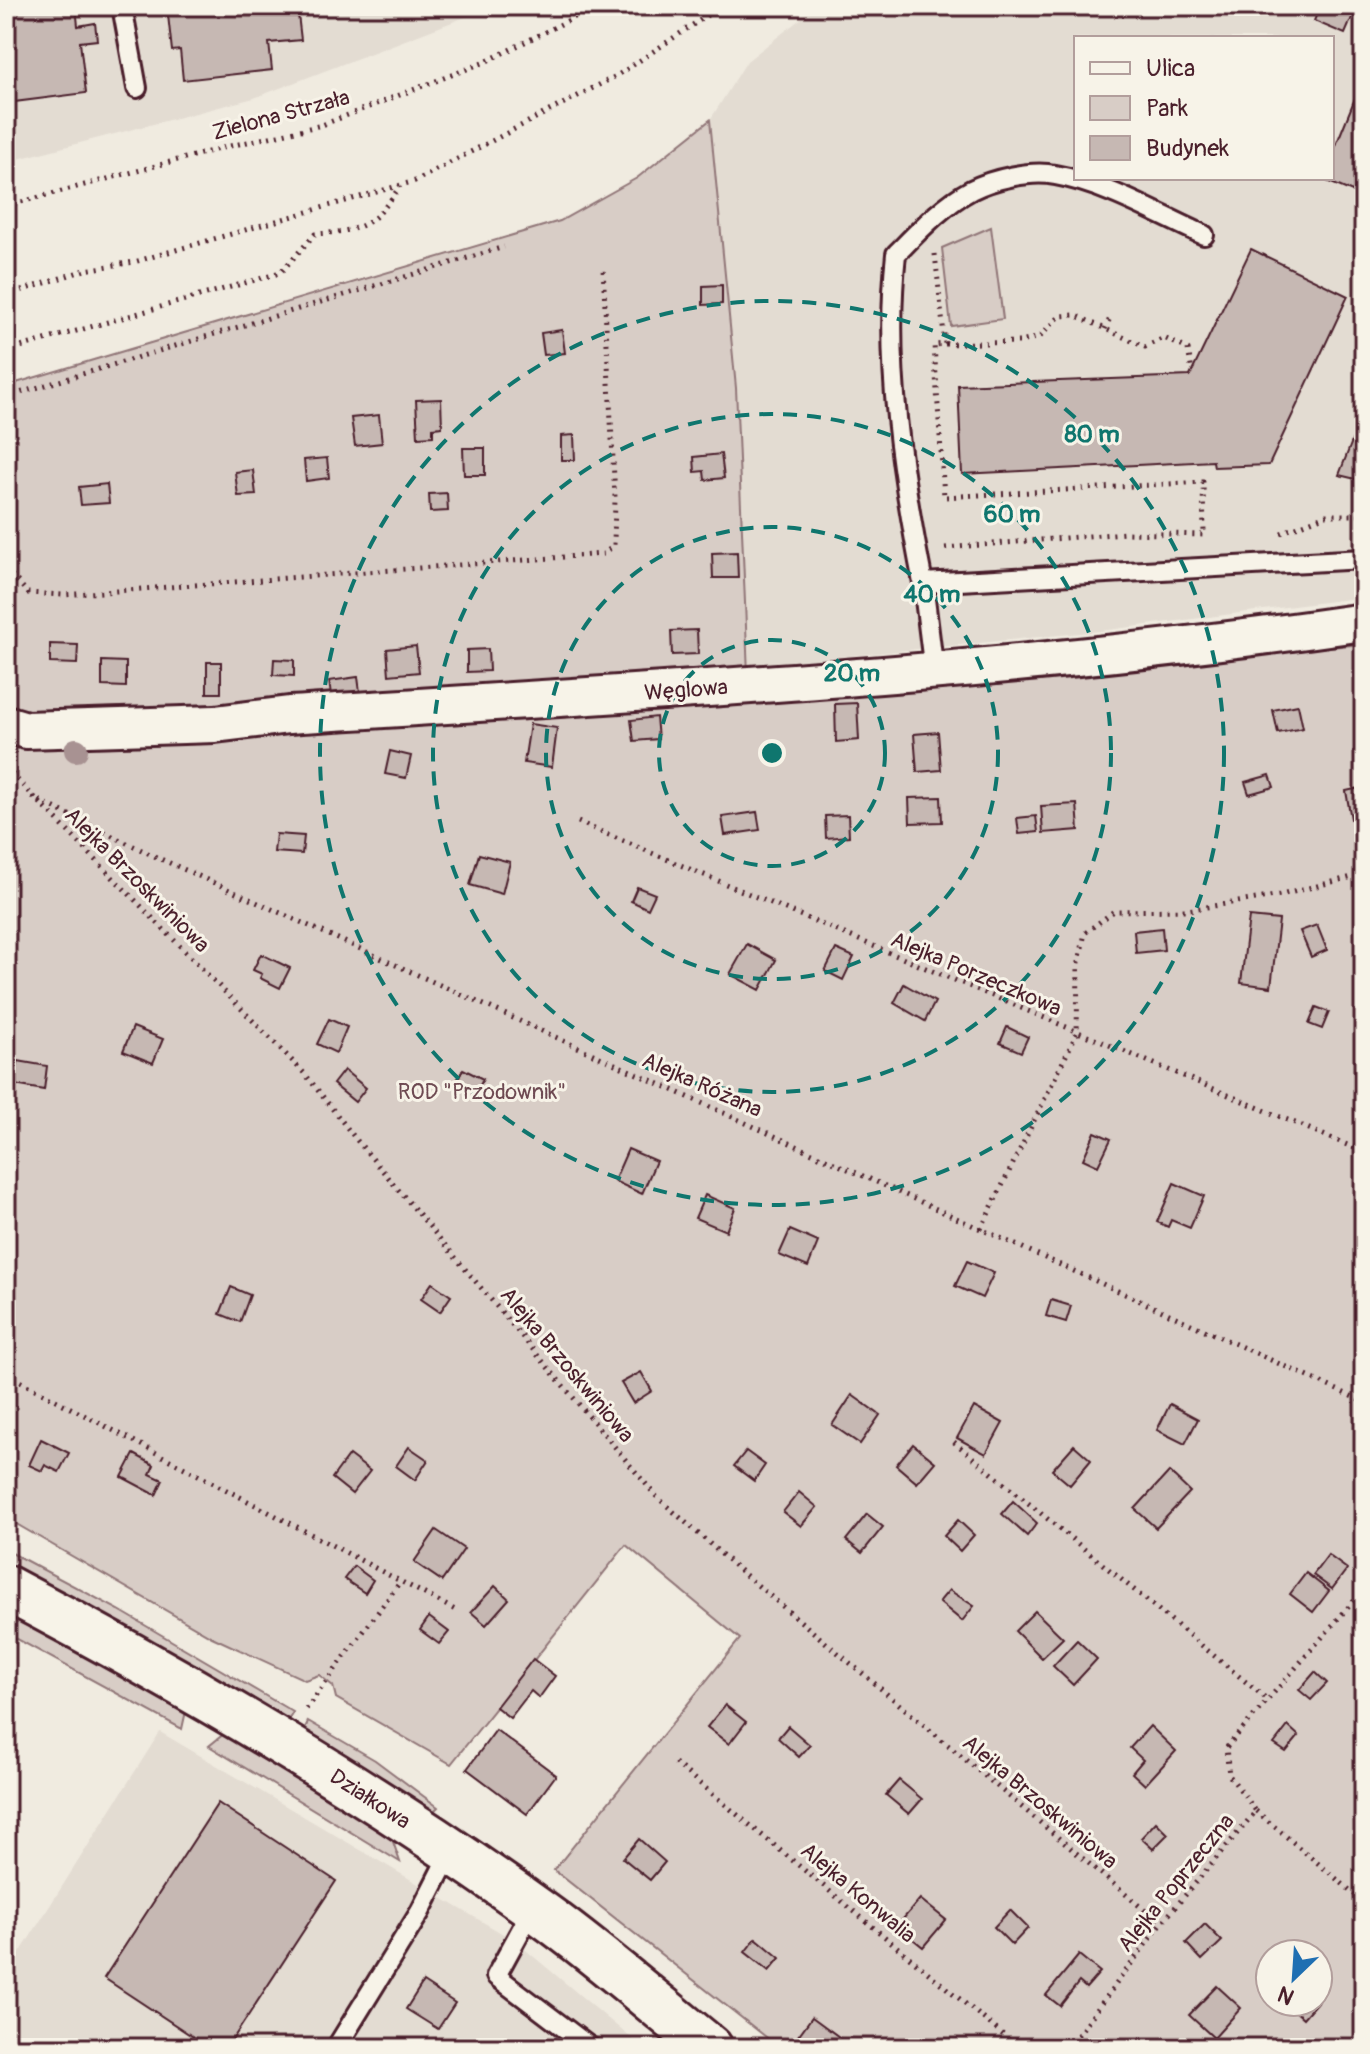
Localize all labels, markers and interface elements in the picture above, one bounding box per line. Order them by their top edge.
legend [1074,36,1334,180]
text: Ulica [1146,54,1195,83]
street label: Zielona Strzała [209,83,353,147]
text: Park [1146,94,1188,123]
text: Budynek [1146,134,1229,163]
text: 80 m [1064,420,1120,449]
text: 60 m [984,500,1040,529]
text: 40 m [904,580,960,609]
text: 20 m [824,659,880,688]
street label: Węglowa [643,673,729,707]
centre of rings [758,739,786,767]
street label: Alejka Brzoskwiniowa [58,801,216,959]
street label: Alejka Porzeczkowa [886,925,1066,1023]
street label: Alejka Różana [638,1046,766,1124]
park label: ROD "Przodownik" [398,1078,566,1106]
street label: Alejka Brzoskwiniowa [494,1282,640,1448]
street label: Alejka Brzoskwiniowa [957,1729,1123,1875]
street label: Działkowa [324,1763,416,1835]
street label: Alejka Poprzeczna [1112,1808,1240,1958]
street label: Alejka Konwalia [795,1837,921,1949]
north arrow [1254,1938,1334,2018]
text: N [1273,1979,1299,2011]

